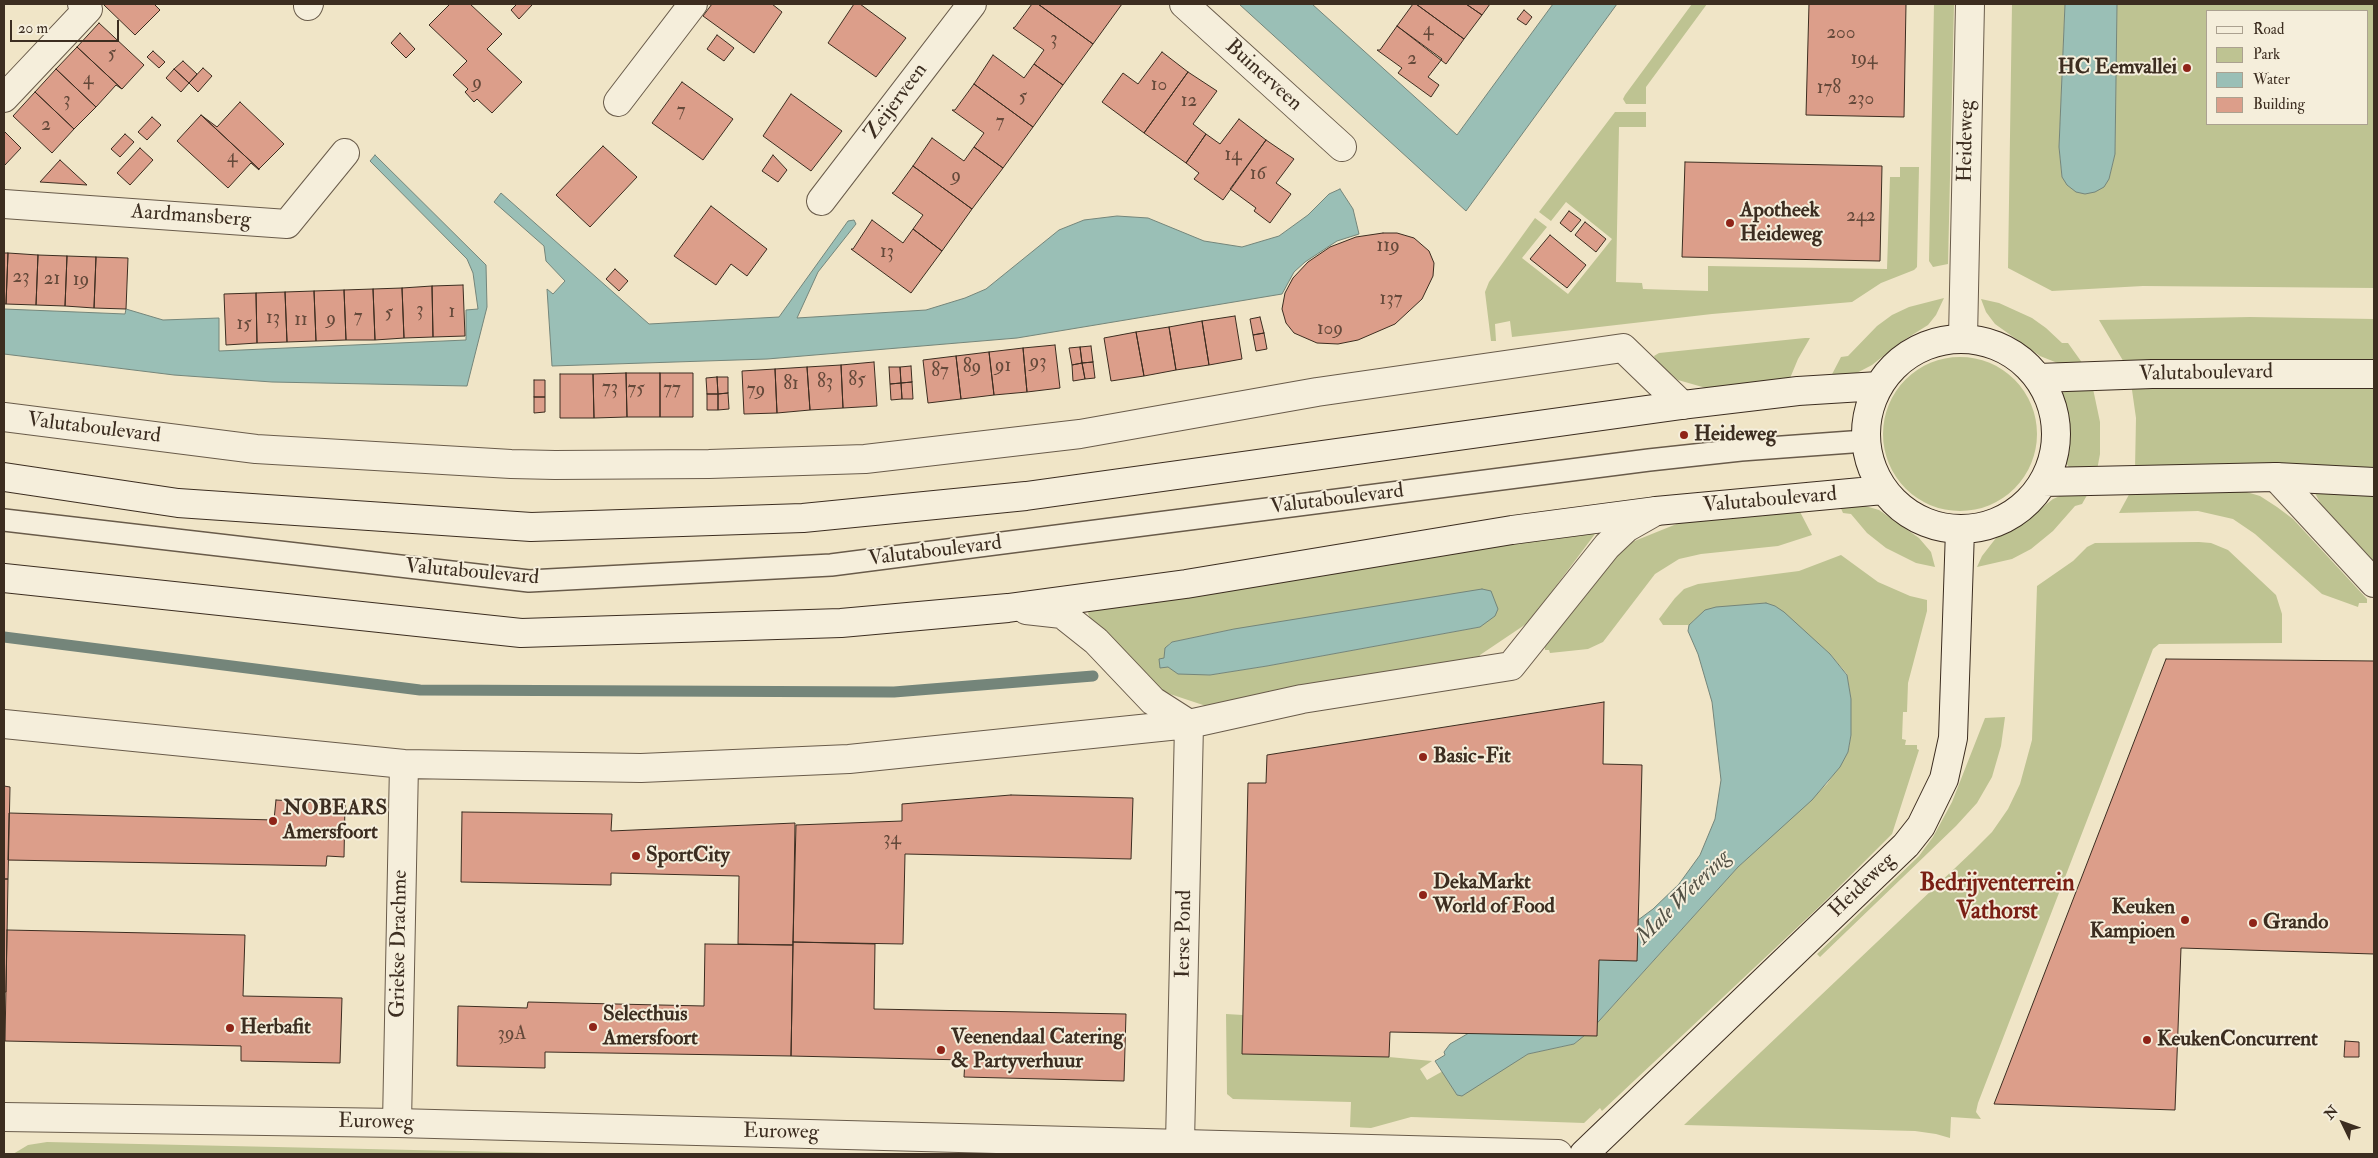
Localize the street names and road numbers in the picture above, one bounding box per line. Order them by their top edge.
street label: Buinerveen [1219,35,1307,117]
street label: Zeijerveen [860,59,934,145]
street label: Heideweg [1954,100,1980,182]
street label: Aardmansberg [130,200,252,234]
street label: Valutaboulevard [2139,360,2273,388]
street label: Valutaboulevard [26,408,162,450]
street label: Valutaboulevard [1269,479,1405,521]
street label: Valutaboulevard [1702,483,1838,519]
street label: Valutaboulevard [867,531,1003,573]
street label: Valutaboulevard [404,555,540,591]
street label: Heideweg [1825,848,1901,924]
street label: Griekse Drachme [386,870,414,1018]
street label: Ierse Pond [1172,890,1198,978]
street label: Euroweg [338,1110,414,1136]
street label: Euroweg [743,1120,819,1146]

